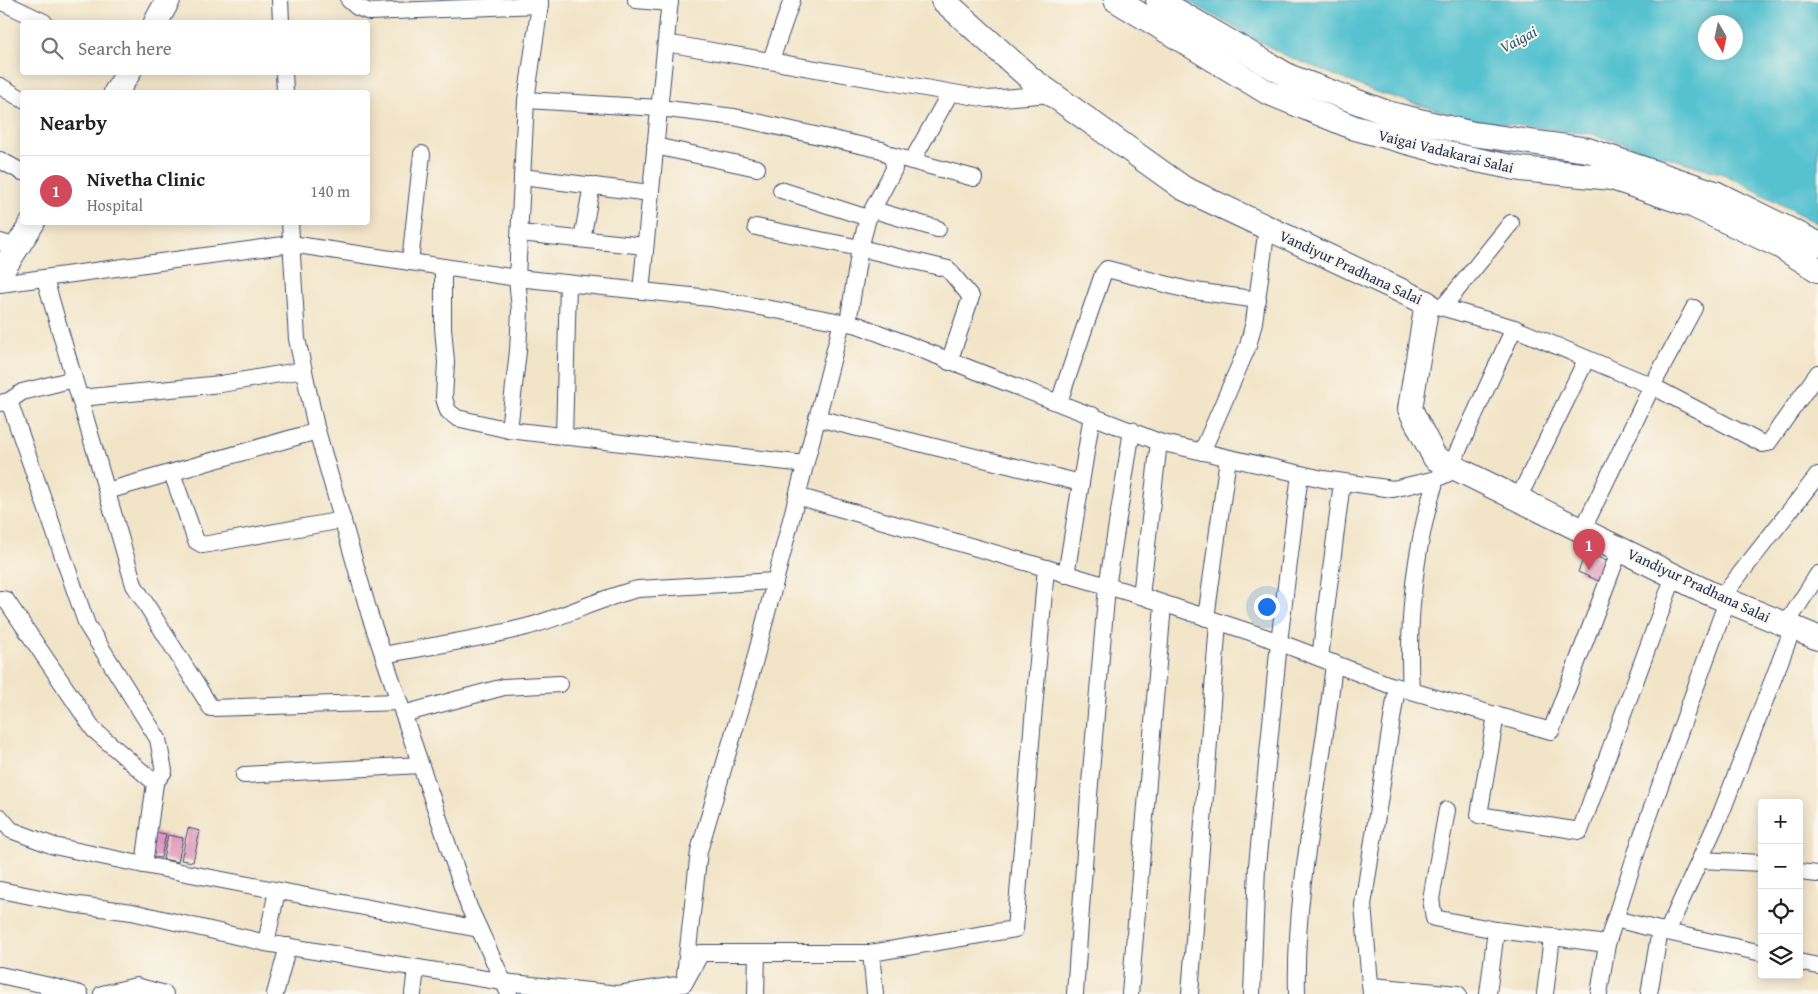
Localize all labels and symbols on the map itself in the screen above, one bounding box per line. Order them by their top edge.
north arrow [1698,15,1743,60]
water label: Vaigai [1495,19,1541,59]
street label: Vaigai Vadakarai Salai [1376,124,1516,178]
street label: Vandiyur Pradhana Salai [1276,225,1426,309]
pin: 1 [1573,529,1605,570]
street label: Vandiyur Pradhana Salai [1624,543,1774,627]
your location [1254,594,1280,620]

